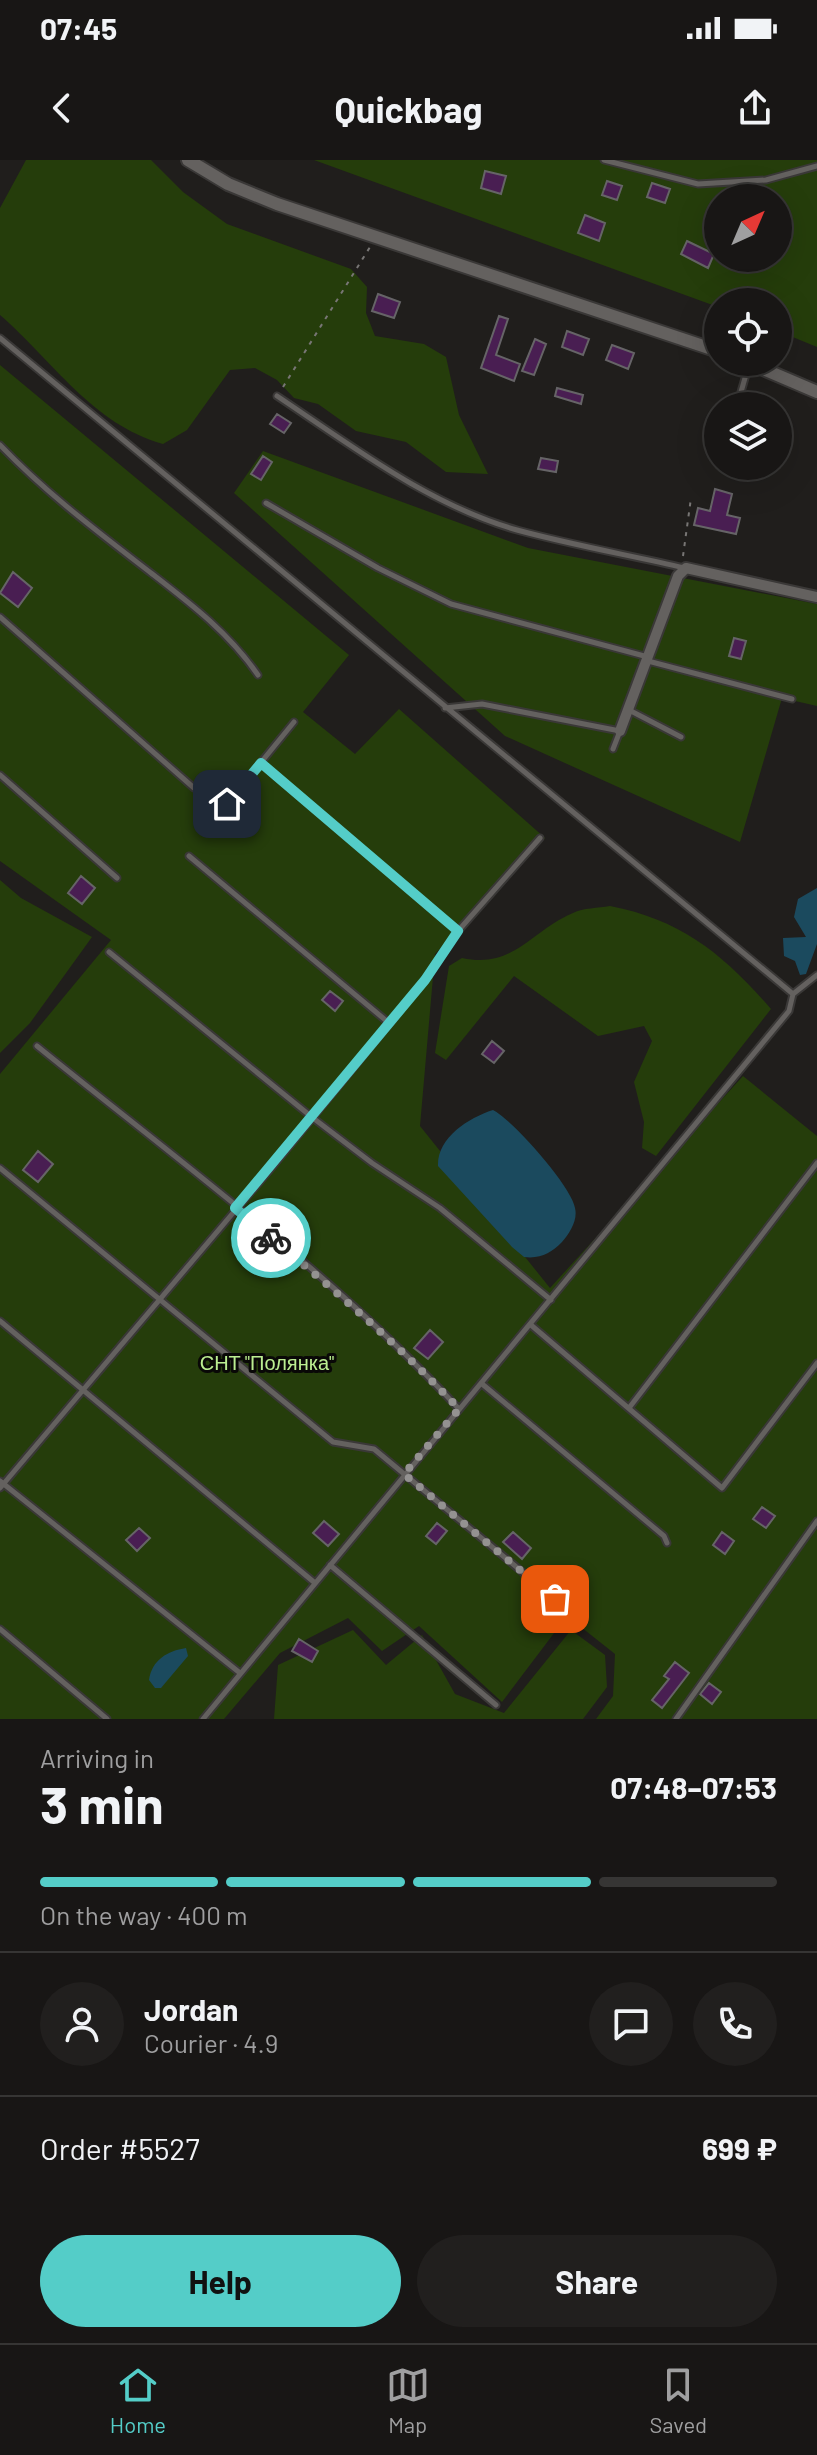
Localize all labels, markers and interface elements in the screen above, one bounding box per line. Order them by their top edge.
text: 07:45 [40,10,117,46]
icon: back [40,86,84,130]
icon: share [733,86,777,130]
text: Quickbag [334,87,483,130]
north arrow [704,184,792,272]
map controls [704,184,792,480]
button: locate [704,288,792,376]
button: layers [704,392,792,480]
pin [193,770,261,838]
icon: home [205,782,249,826]
courier [231,1198,311,1278]
icon: bike [249,1216,293,1260]
park label: СНТ "Полянка" [200,1350,334,1374]
pin [521,1565,589,1633]
icon: bag [533,1577,577,1621]
text: Arriving in [40,1742,154,1773]
text: 07:48–07:53 [610,1769,777,1805]
text: 3 min [40,1772,164,1834]
text: On the way · 400 m [40,1899,248,1930]
button: person [40,1982,124,2066]
button: chat [589,1982,673,2066]
button: phone [693,1982,777,2066]
text: Jordan [144,1991,239,2027]
text: Courier · 4.9 [144,2027,278,2058]
text: Order #5527 [40,2130,200,2166]
text: 699 ₽ [702,2130,777,2166]
button: Help [40,2235,401,2327]
button: Share [417,2235,777,2327]
tab: Home [110,2363,166,2437]
tab: Map [386,2363,430,2437]
tab: Saved [649,2363,707,2437]

